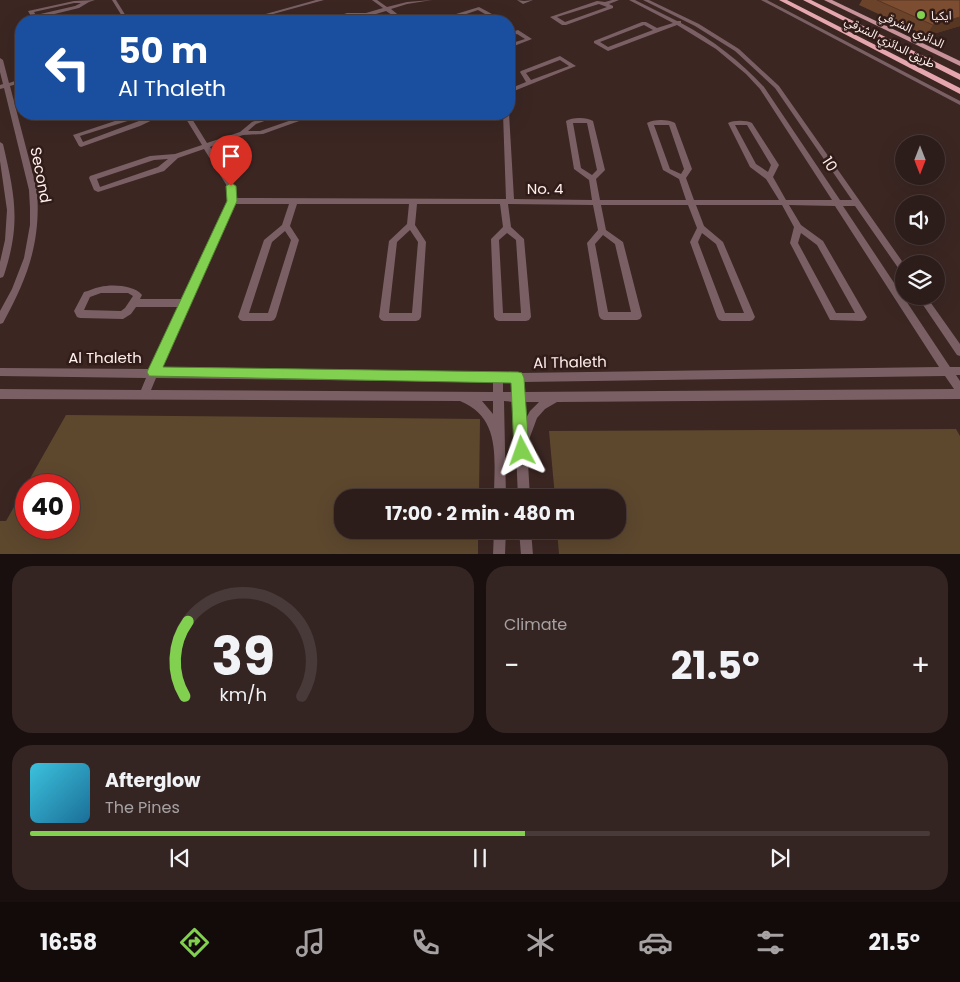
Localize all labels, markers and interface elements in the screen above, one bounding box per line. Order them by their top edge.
street label: الدائري الشرقي [876,6,947,54]
place label: ايكيا [931,7,952,24]
marker: ايكيا [915,9,927,21]
street label: طريق الدائري الشرقي [841,12,938,74]
text: 50 m [118,26,208,75]
icon: left [35,35,100,100]
text: Al Thaleth [118,73,226,104]
pin [210,135,252,186]
north arrow [895,135,945,185]
map controls [895,135,945,305]
icon: arrive [217,142,245,170]
street label: Second [25,145,57,205]
street label: 10 [817,152,843,176]
street label: No. 4 [527,178,563,199]
button: sound [895,195,945,245]
button: layers [895,255,945,305]
street label: Al Thaleth [68,347,142,368]
street label: Al Thaleth [533,351,607,373]
position arrow [495,424,547,476]
speed limit sign: 40 [15,474,80,539]
text: 17:00 · 2 min · 480 m [385,500,575,527]
text: Climate [504,613,567,636]
text: 39 [211,620,275,693]
text: 21.5° [671,639,760,692]
text: − [504,646,519,685]
text: + [911,646,930,685]
text: km/h [219,682,267,707]
text: Afterglow [105,767,200,794]
text: The Pines [105,796,180,819]
icon: previous [166,844,194,872]
icon: pause [466,844,494,872]
icon: next [766,844,794,872]
icon: directions [177,925,212,960]
icon: music [293,925,328,960]
icon: phone [408,925,443,960]
icon: climate [523,925,558,960]
icon: car [638,925,673,960]
icon: filters [753,925,788,960]
text: 16:58 [40,927,97,958]
text: 21.5° [868,927,920,958]

